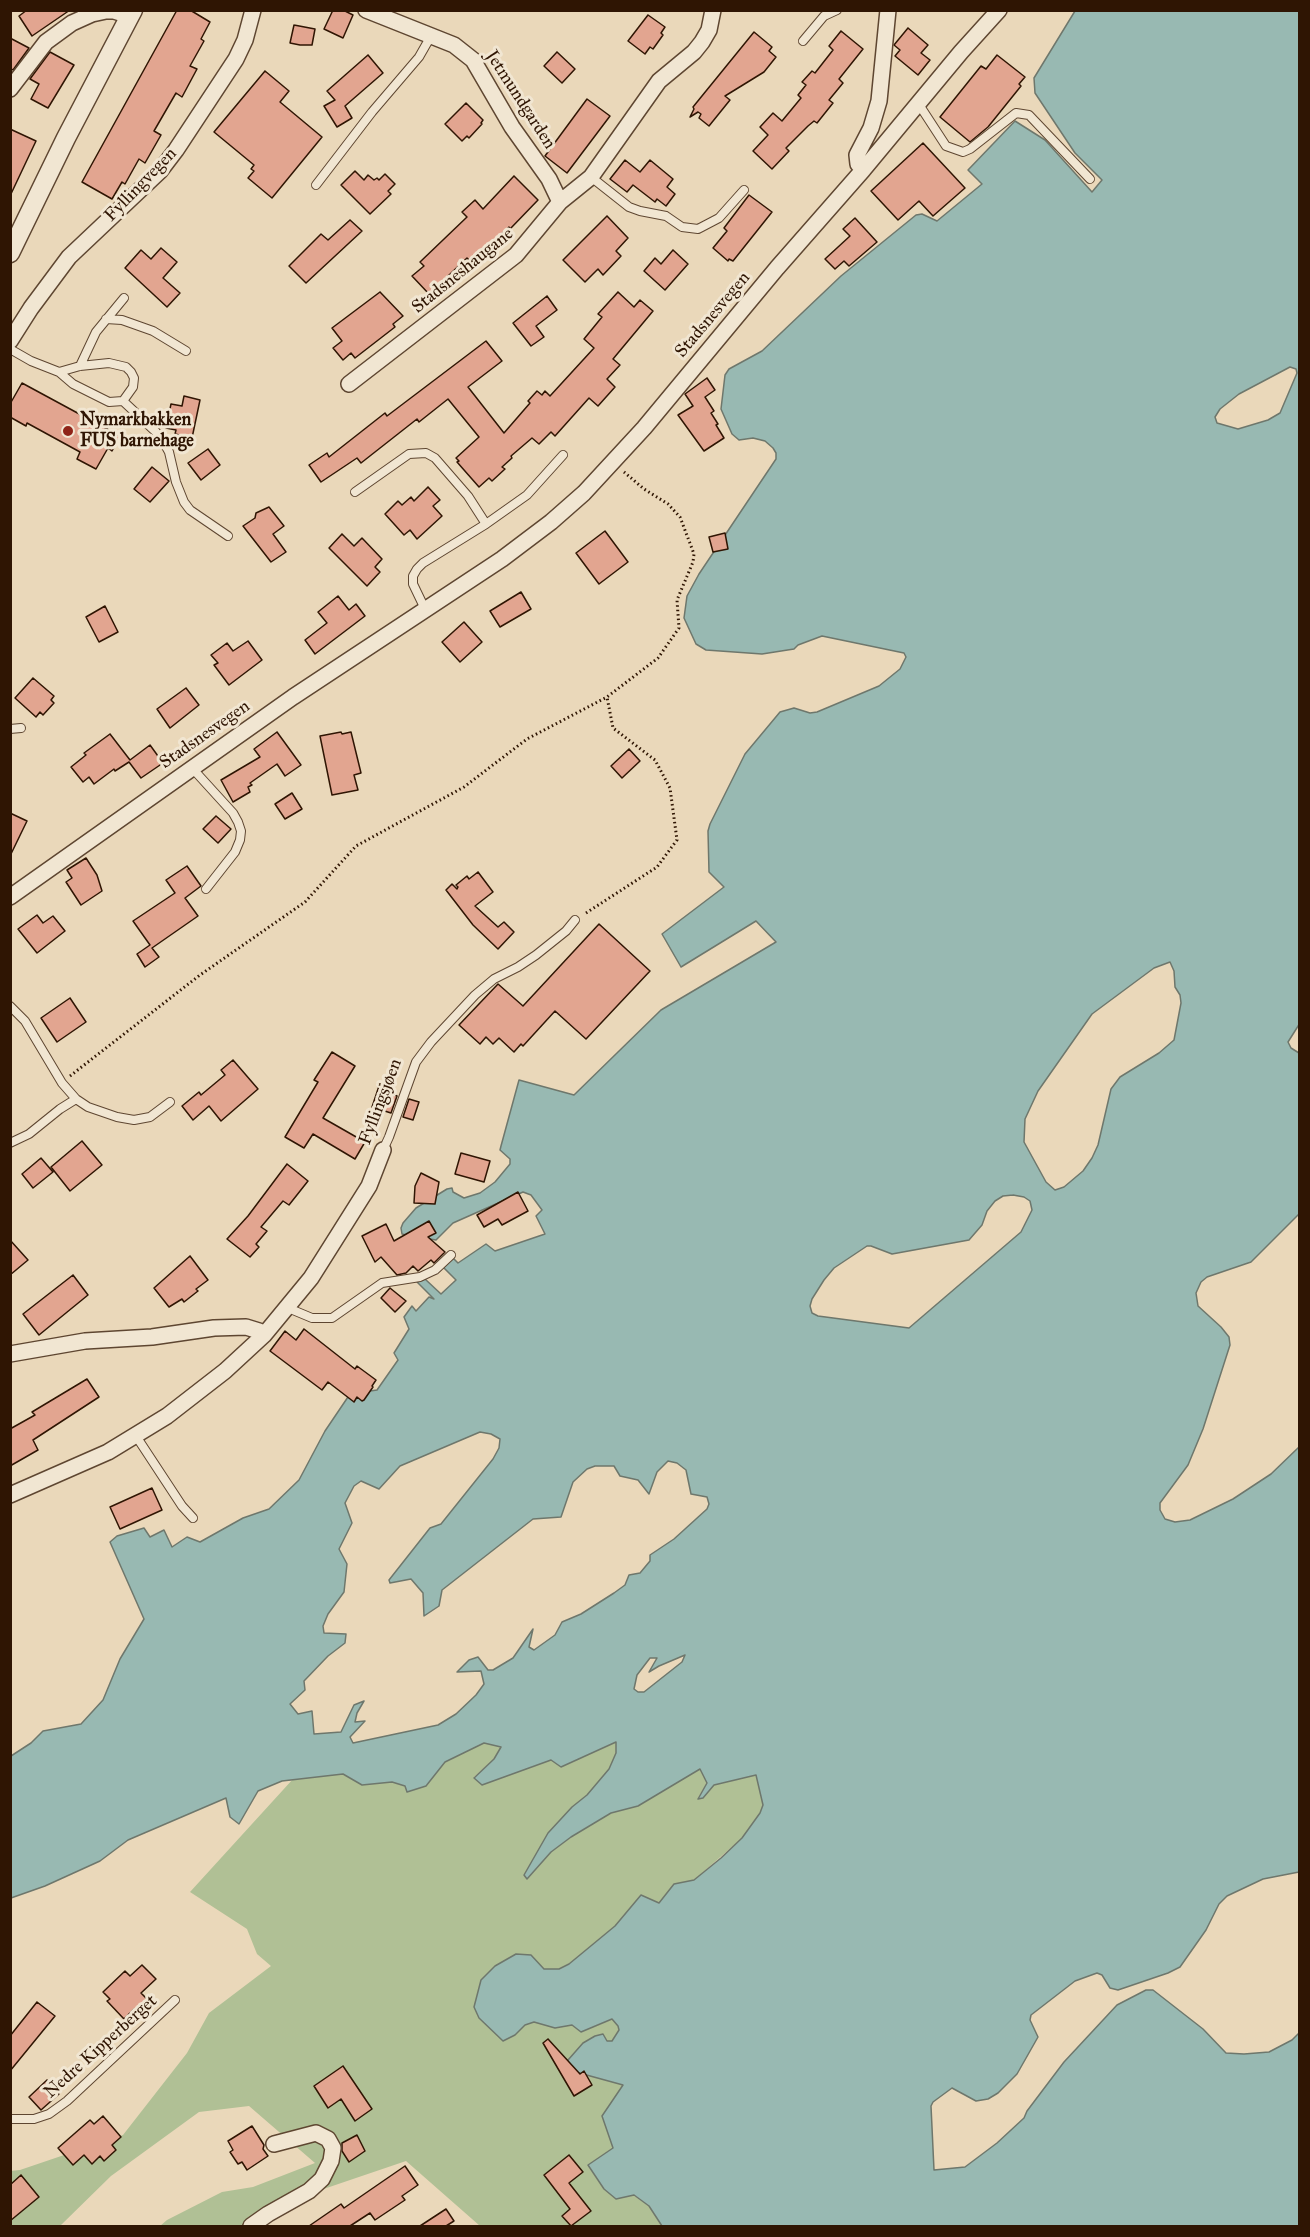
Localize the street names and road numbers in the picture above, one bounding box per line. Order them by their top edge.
street label: Jetmundgarden [480,47,560,153]
street label: Fyllingvegen [100,143,182,227]
street label: Stadsneshaugane [408,224,518,318]
street label: Stadsnesvegen [671,268,755,362]
street label: Stadsnesvegen [156,696,254,774]
street label: Fyllingsjøen [355,1056,407,1148]
street label: Nedre Kipperberget [40,1991,162,2103]

